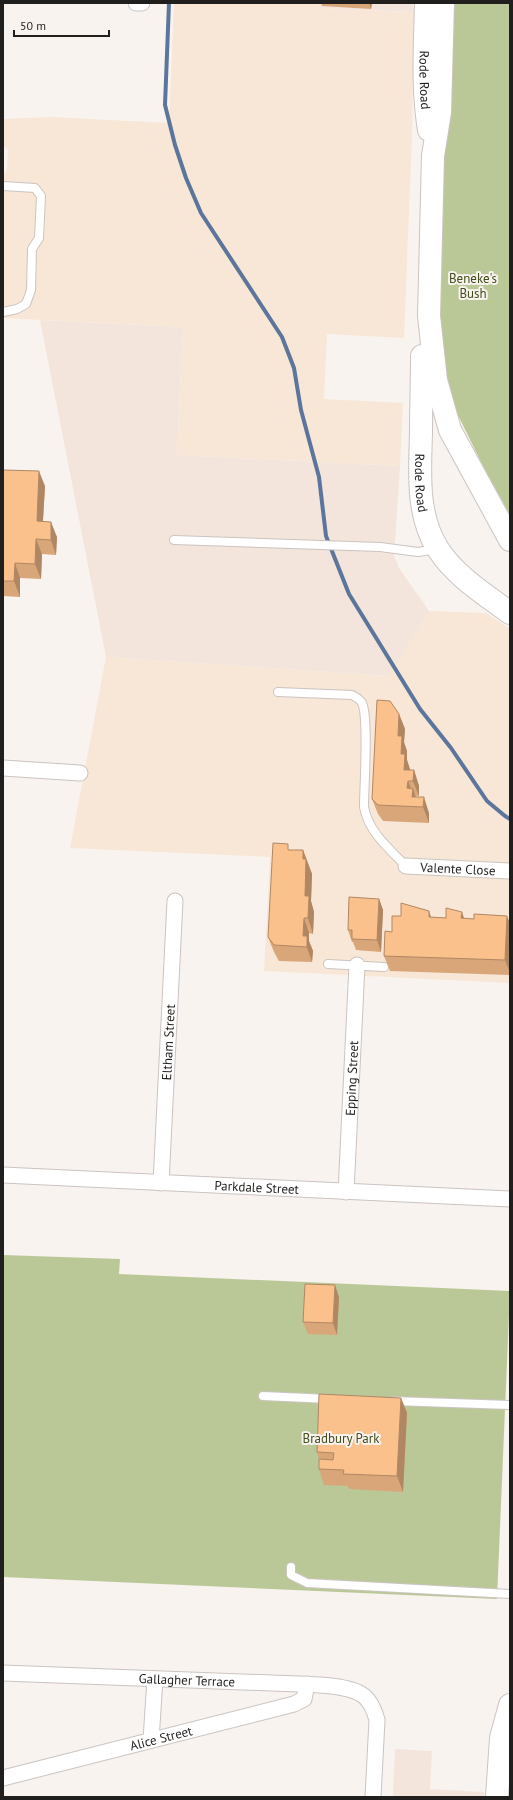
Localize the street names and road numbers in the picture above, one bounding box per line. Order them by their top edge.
street label: Rode Road [415,50,434,110]
street label: Rode Road [411,453,431,514]
street label: Valente Close [419,859,496,879]
street label: Eltham Street [158,1003,179,1081]
street label: Epping Street [342,1040,362,1116]
street label: Parkdale Street [214,1177,300,1198]
street label: Gallagher Terrace [138,1670,235,1691]
street label: Alice Street [128,1722,195,1754]

